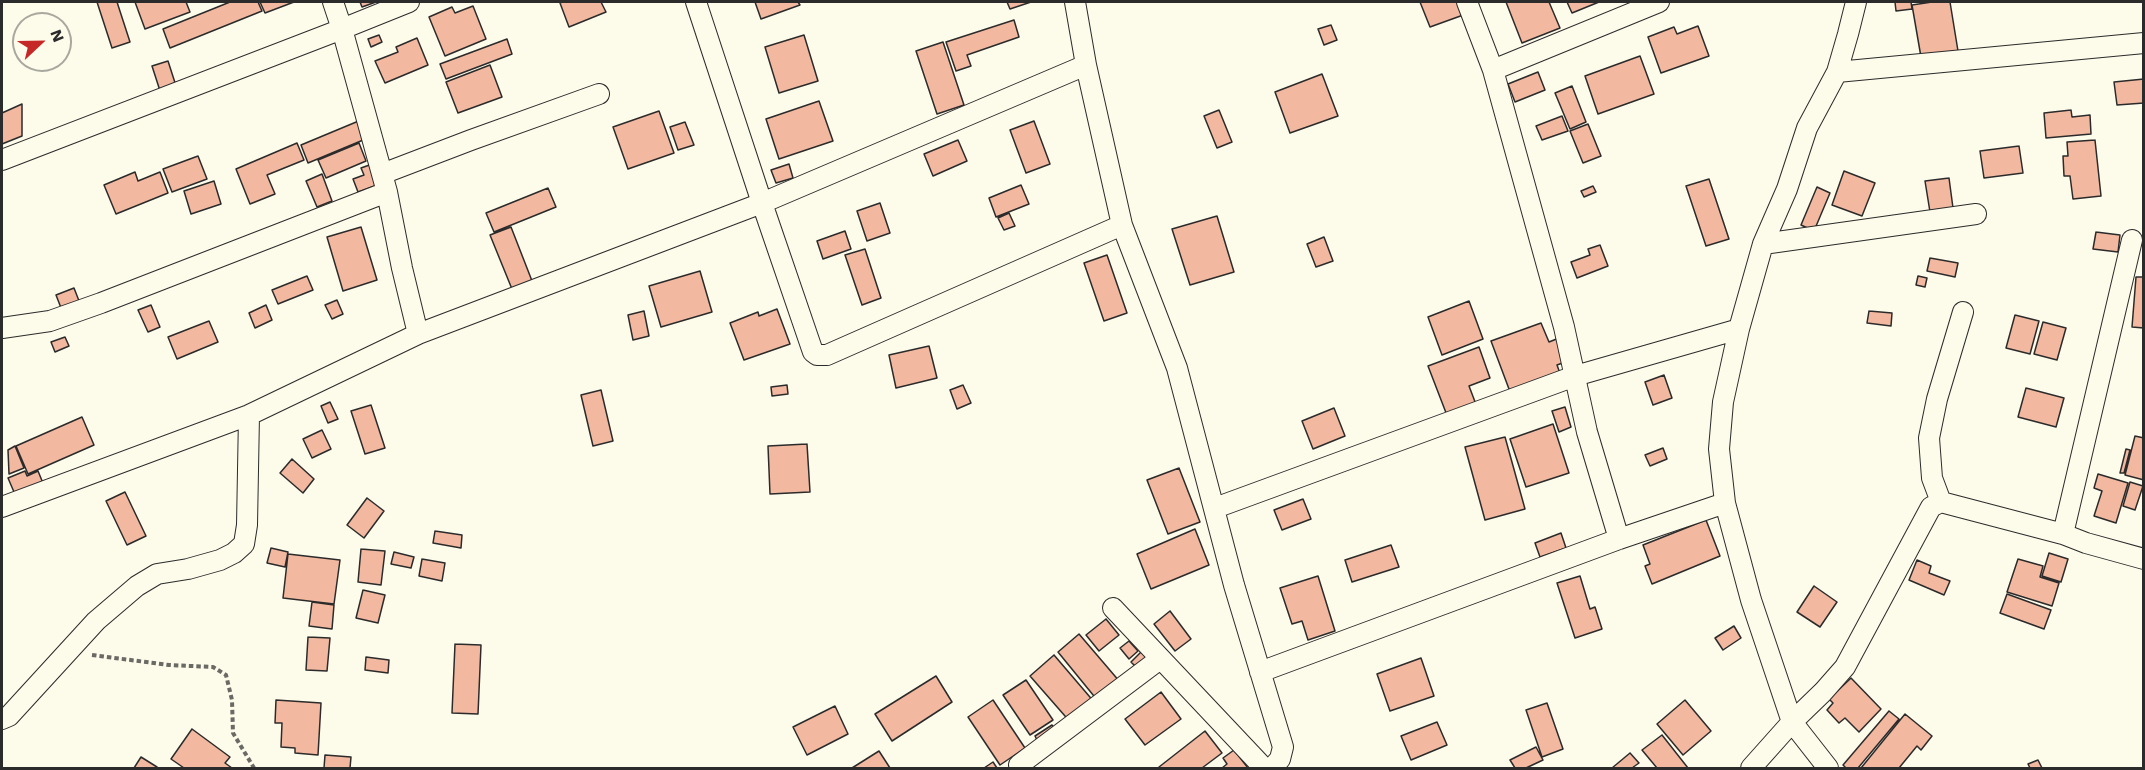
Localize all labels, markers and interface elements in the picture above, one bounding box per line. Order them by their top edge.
north arrow [12,12,72,72]
text: N [46,27,68,45]

